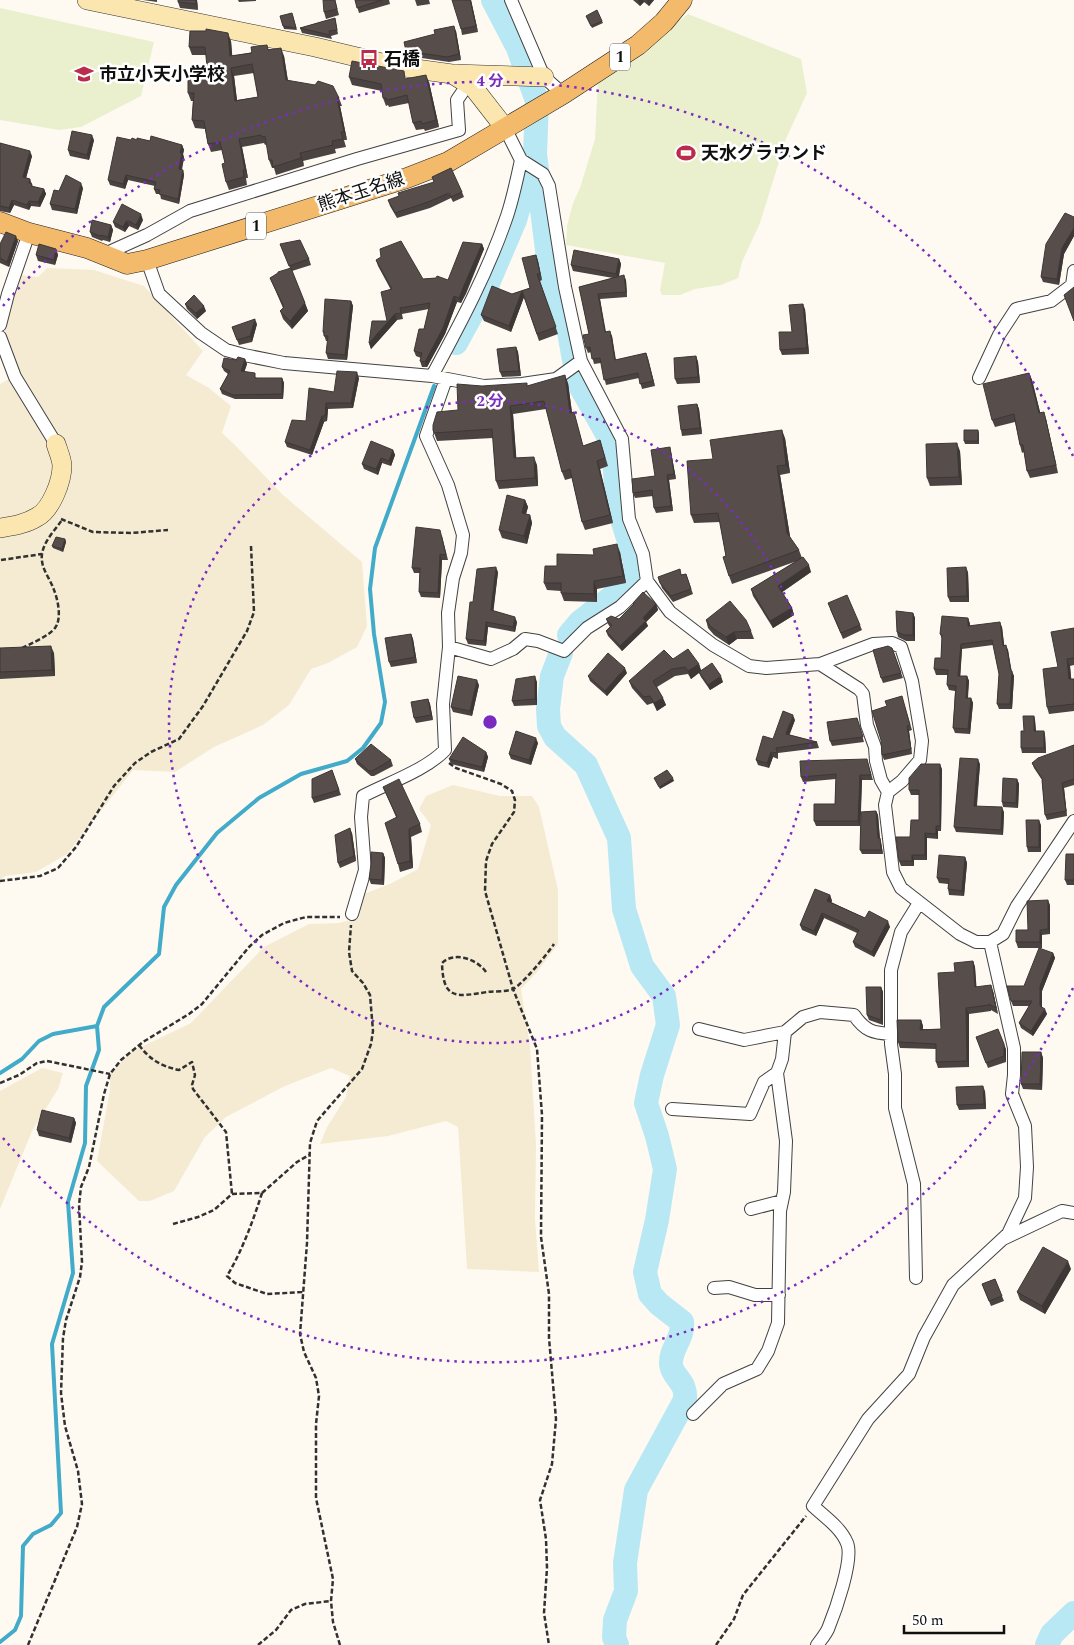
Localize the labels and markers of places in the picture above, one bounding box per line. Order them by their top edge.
place label: 石橋 [384,46,420,73]
bus stop icon: 石橋 [358,48,380,70]
place label: 市立小天小学校 [99,61,225,88]
school or university icon: 市立小天小学校 [73,63,95,85]
place label: 天水グラウンド [701,140,827,167]
sports icon: 天水グラウンド [675,142,697,164]
centre of rings [481,713,499,731]

